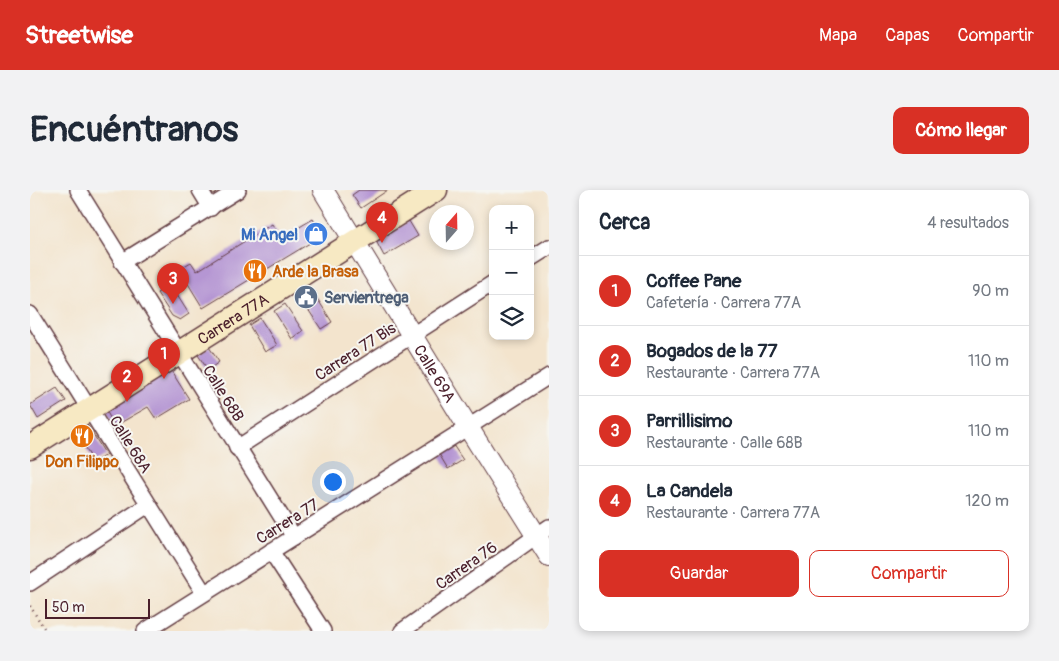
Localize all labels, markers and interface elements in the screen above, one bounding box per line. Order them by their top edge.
text: Streetwise [25,21,133,50]
text: Mapa [819,24,857,47]
text: Capas [885,24,930,47]
text: Compartir [958,24,1034,47]
button: Cómo llegar [893,107,1029,154]
text: Encuéntranos [30,108,238,152]
pin: 4 [366,202,398,243]
north arrow [429,205,474,250]
map controls [489,205,534,340]
button: + [489,205,534,250]
text: Cerca [599,209,650,236]
text: 4 resultados [927,213,1009,233]
shop icon: Mi Angel [303,221,329,247]
place label: Mi Angel [241,225,298,245]
button: − [489,250,534,295]
restaurant icon: Arde la Brasa [242,258,268,284]
place label: Arde la Brasa [272,262,359,282]
pin: 3 [157,263,189,304]
text: Coffee Pane [646,269,741,293]
text: 1 [612,281,618,301]
text: 90 m [972,281,1009,301]
public building icon: Servientrega [293,284,319,310]
place label: Servientrega [324,288,409,308]
street label: Carrera 77A [194,290,273,349]
text: Cafetería · Carrera 77A [646,293,801,313]
button: layers [489,295,534,340]
street label: Carrera 77 Bis [311,318,400,385]
pin: 1 [148,338,180,379]
text: Bogados de la 77 [646,339,778,363]
street label: Calle 69A [409,341,460,407]
text: 2 [611,351,619,371]
text: 110 m [968,351,1009,371]
pin: 2 [111,361,143,402]
street label: Calle 68B [198,362,248,425]
text: Restaurante · Carrera 77A [646,363,820,383]
text: Parrillisimo [646,409,732,433]
street label: Calle 68A [105,412,156,477]
text: 3 [611,421,619,441]
text: 110 m [968,421,1009,441]
restaurant icon: Don Filippo [69,423,95,449]
text: Restaurante · Calle 68B [646,433,803,453]
place label: Don Filippo [45,452,119,472]
your location [320,469,346,495]
text: La Candela [646,479,733,503]
text: 4 [610,491,620,511]
text: 120 m [965,491,1009,511]
street label: Carrera 77 [253,495,323,549]
text: Restaurante · Carrera 77A [646,503,820,523]
street label: Carrera 76 [432,537,501,594]
button: Guardar [599,550,799,597]
button: Compartir [809,550,1009,597]
scale bar [45,596,150,619]
text: 50 m [52,599,85,616]

